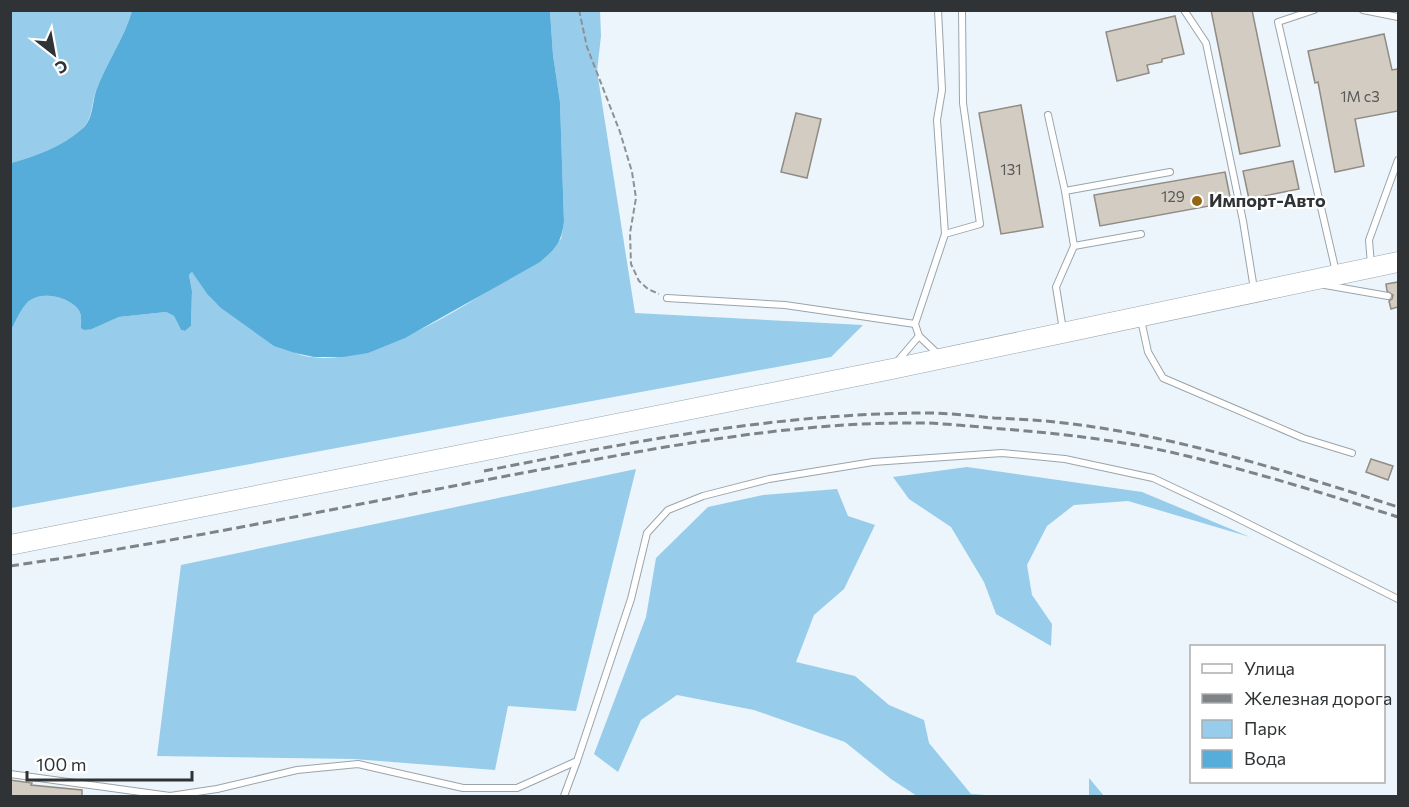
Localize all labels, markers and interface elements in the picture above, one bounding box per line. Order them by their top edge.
north arrow [24,24,84,84]
text: С [52,56,72,78]
house number: 1М с3 [1340,87,1380,105]
house number: 131 [1000,160,1022,178]
house number: 129 [1161,187,1185,205]
place label: Импорт-Авто [1209,189,1326,211]
marker: Импорт-Авто [1190,194,1204,208]
legend [1190,645,1385,783]
text: Улица [1244,657,1295,679]
text: Железная дорога [1244,687,1392,709]
text: Парк [1244,717,1287,739]
scale bar [27,744,192,782]
text: Вода [1244,747,1286,769]
text: 100 m [36,753,86,775]

